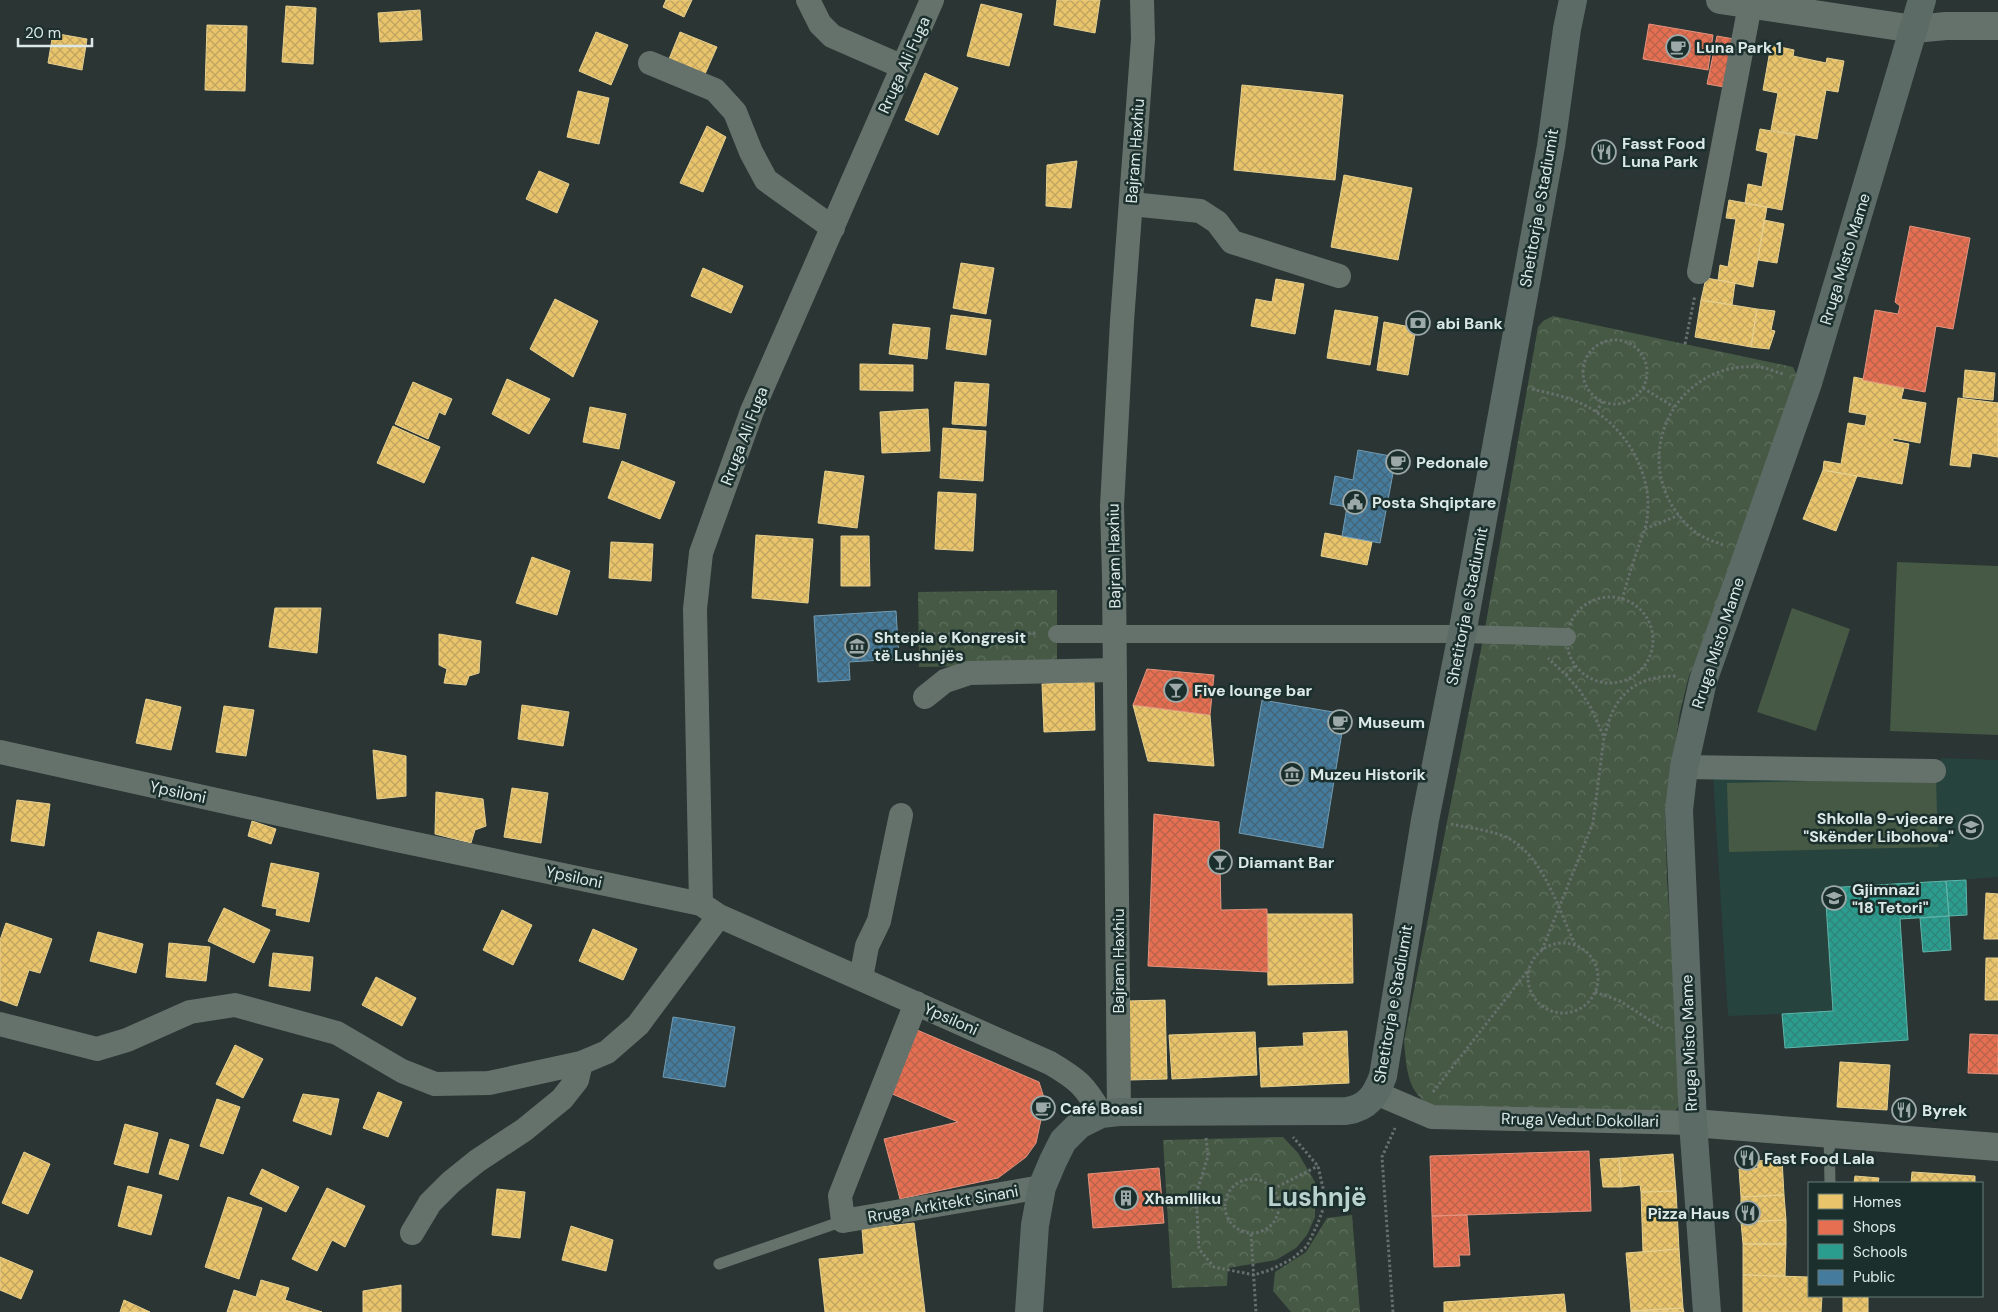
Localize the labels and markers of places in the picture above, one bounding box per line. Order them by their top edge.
cafe icon: Luna Park 1 [1665,34,1691,60]
place label: Luna Park 1 [1696,37,1782,58]
place label: Fasst Food Luna Park [1622,133,1706,172]
restaurant icon: Fasst Food Luna Park [1591,139,1617,165]
bank icon: abi Bank [1405,310,1431,336]
place label: abi Bank [1436,313,1503,334]
cafe icon: Pedonale [1385,449,1411,475]
place label: Pedonale [1416,452,1488,473]
public building icon: Posta Shqiptare [1342,489,1368,515]
place label: Posta Shqiptare [1372,492,1496,513]
place label: Shtepia e Kongresit të Lushnjës [874,627,1026,666]
museum icon: Shtepia e Kongresit të Lushnjës [844,633,870,659]
bar icon: Five lounge bar [1163,677,1189,703]
place label: Five lounge bar [1194,680,1313,701]
cafe icon: Museum [1327,709,1353,735]
place label: Museum [1358,712,1425,733]
museum icon: Muzeu Historik [1279,761,1305,787]
place label: Muzeu Historik [1310,764,1427,785]
place label: Shkolla 9-vjecare "Skënder Libohova" [1803,808,1954,847]
school or university icon: Shkolla 9-vjecare "Skënder Libohova" [1958,814,1984,840]
bar icon: Diamant Bar [1207,849,1233,875]
place label: Diamant Bar [1238,852,1335,873]
place label: Gjimnazi "18 Tetori" [1852,879,1929,918]
school or university icon: Gjimnazi "18 Tetori" [1821,885,1847,911]
cafe icon: Café Boasi [1030,1095,1056,1121]
restaurant icon: Byrek [1891,1097,1917,1123]
place label: Café Boasi [1060,1098,1142,1119]
place label: Byrek [1922,1100,1968,1121]
restaurant icon: Fast Food Lala [1734,1145,1760,1171]
place label: Fast Food Lala [1764,1148,1875,1169]
building icon: Xhamlliku [1113,1185,1139,1211]
place label: Xhamlliku [1144,1188,1221,1209]
restaurant icon: Pizza Haus [1735,1200,1761,1226]
place label: Pizza Haus [1648,1203,1730,1224]

